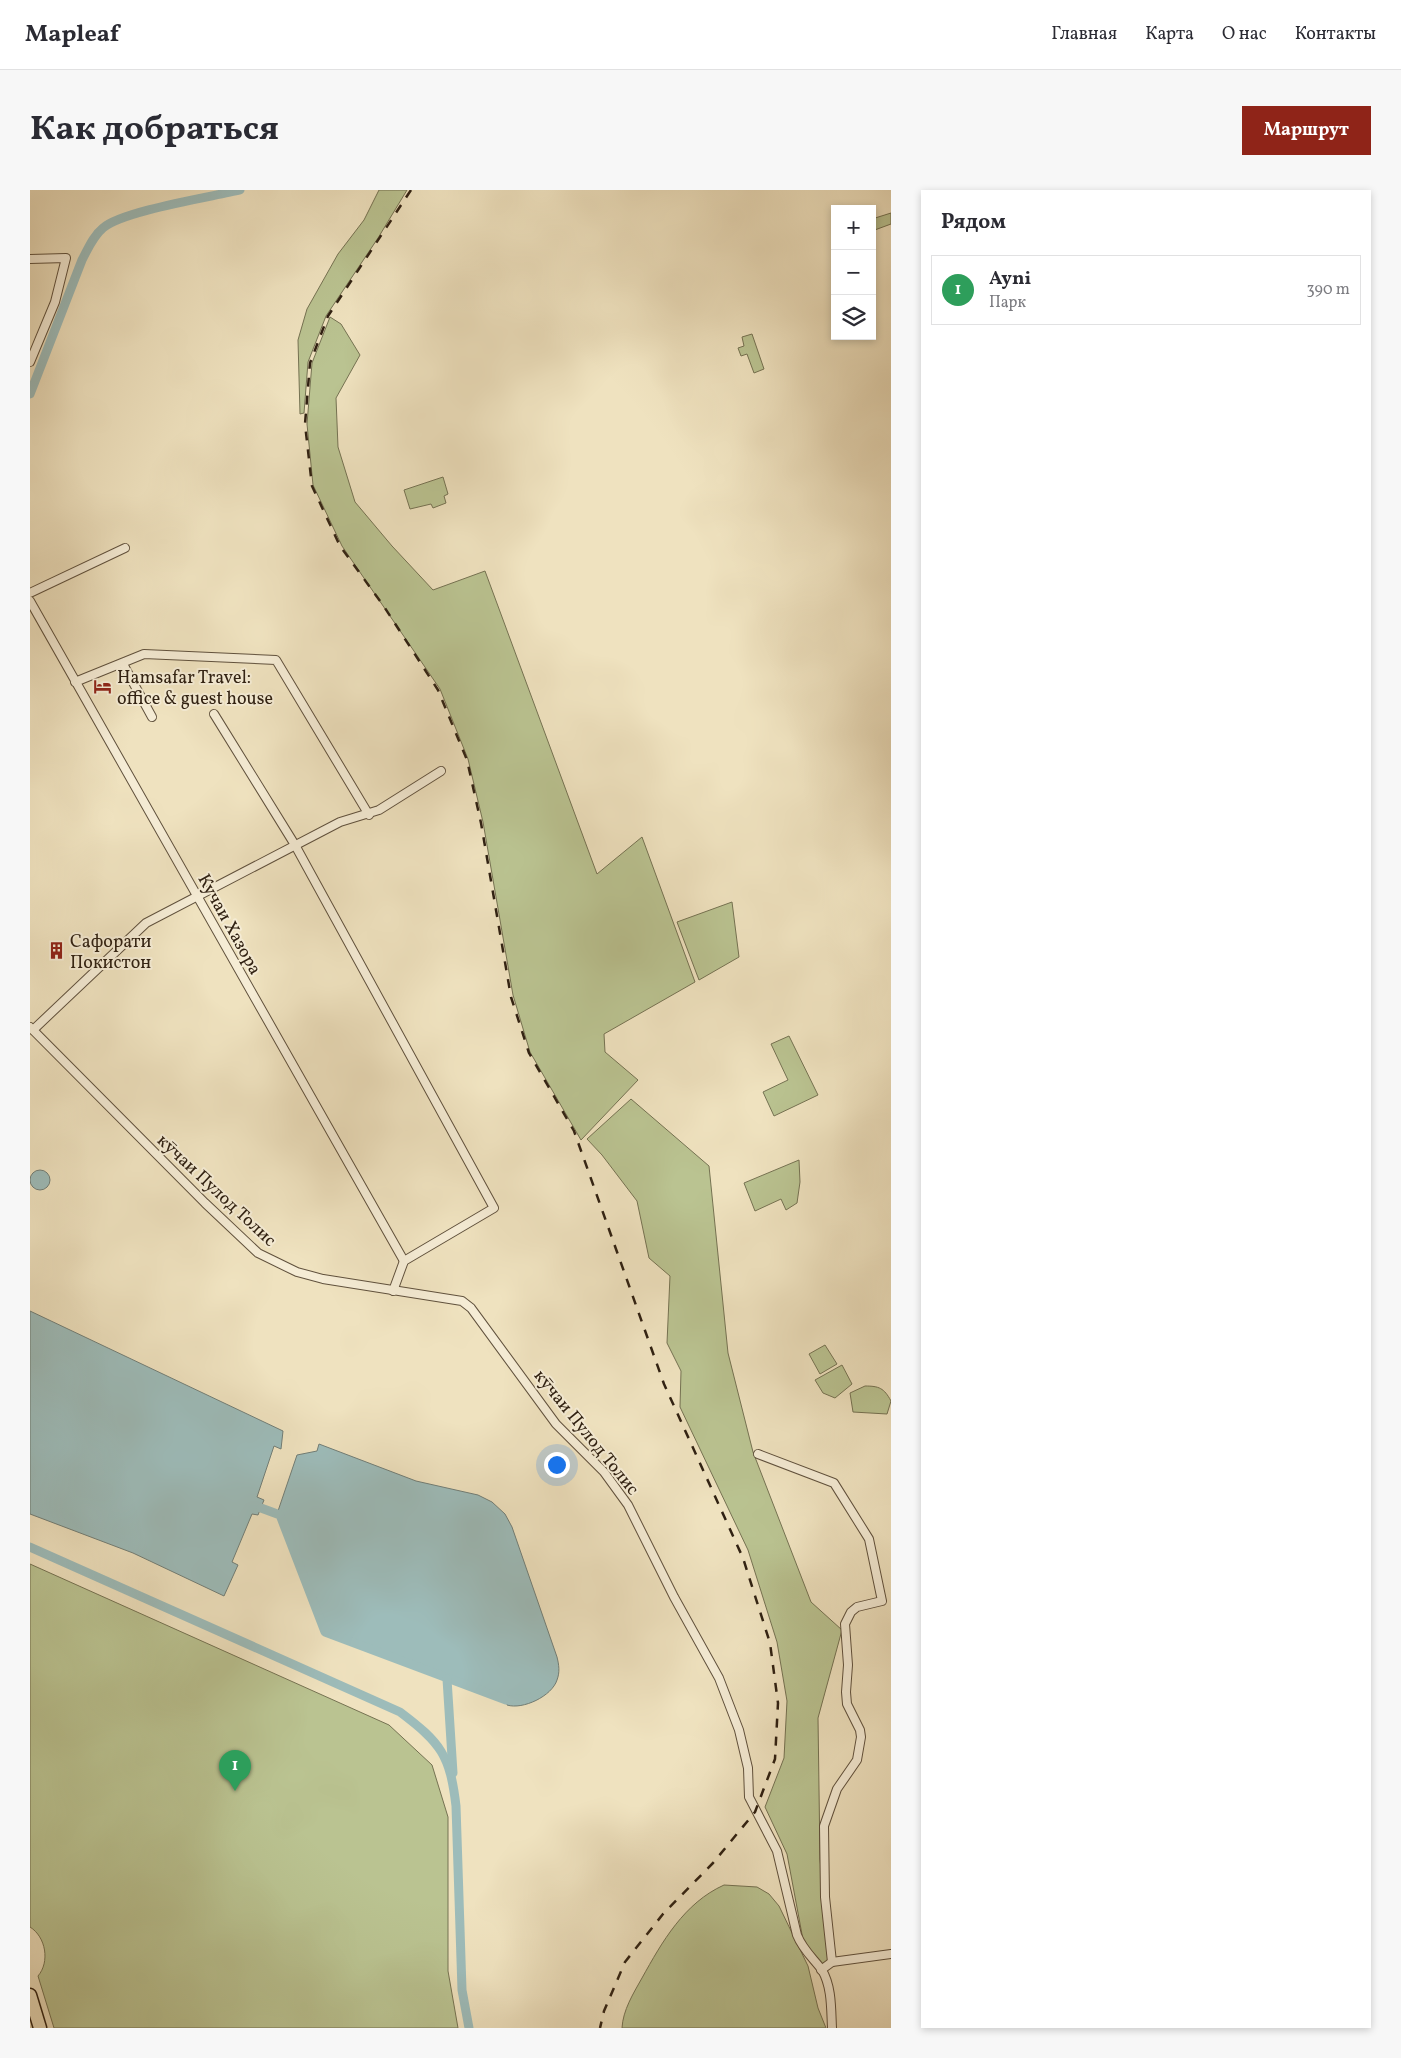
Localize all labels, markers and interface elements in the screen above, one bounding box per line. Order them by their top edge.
text: Mapleaf [25,18,119,52]
text: Главная [1051,22,1117,47]
text: Карта [1145,22,1194,47]
text: О нас [1222,22,1267,47]
text: Контакты [1295,22,1376,47]
text: Как добраться [30,106,279,154]
button: Маршрут [1242,106,1371,155]
map controls [831,205,876,340]
button: + [831,205,876,250]
text: Рядом [941,208,1006,237]
button: − [831,250,876,295]
text: Ayni [989,266,1031,292]
text: 1 [955,279,961,301]
text: 390 m [1307,279,1350,301]
text: Парк [989,292,1026,314]
button: layers [831,295,876,340]
place label: Hamsafar Travel: office & guest house [117,666,273,712]
hotel icon: Hamsafar Travel: office & guest house [93,677,113,697]
street label: Кучаи Хазора [191,870,267,980]
place label: Сафорати Покистон [70,930,151,976]
building icon: Сафорати Покистон [46,941,66,961]
street label: кӯчаи Пулод Толис [151,1129,281,1253]
street label: кӯчаи Пулод Толис [527,1365,644,1501]
your location [544,1452,570,1478]
pin: 1 [219,1750,251,1791]

